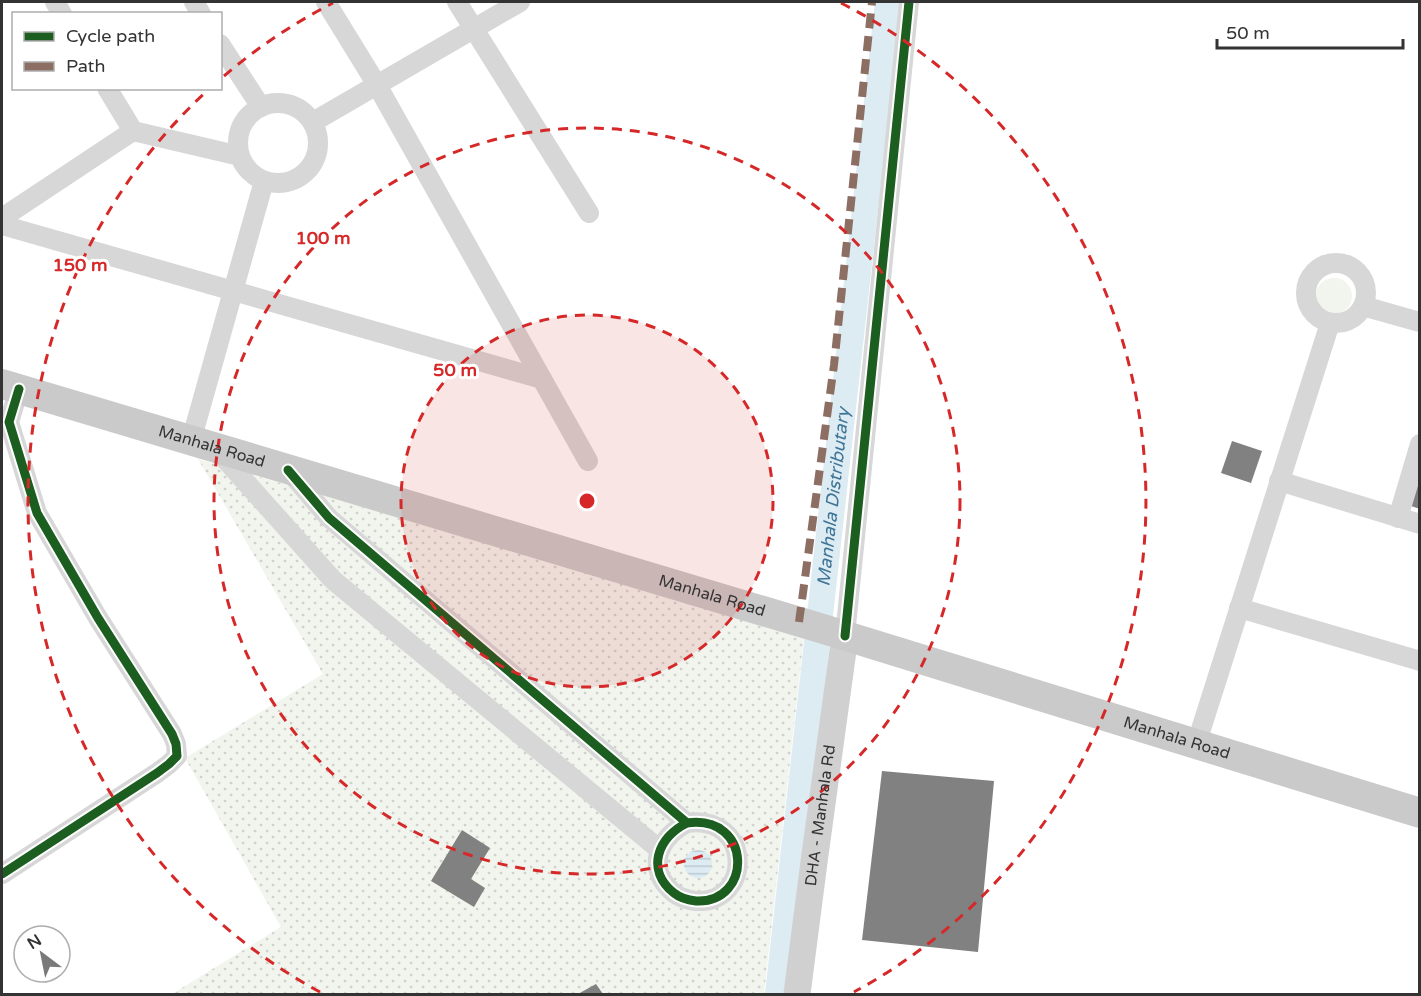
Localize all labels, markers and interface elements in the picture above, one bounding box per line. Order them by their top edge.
legend [12,12,222,90]
scale bar [1217,12,1403,50]
text: 50 m [1226,22,1270,44]
text: Cycle path [66,25,155,47]
text: Path [66,55,105,77]
text: 100 m [295,227,351,249]
text: 150 m [52,254,108,276]
text: 50 m [433,359,477,381]
water label: Manhala Distributary [812,404,854,587]
street label: Manhala Road [156,421,268,472]
centre of rings [577,491,597,511]
street label: Manhala Road [656,570,768,621]
street label: Manhala Road [1121,712,1232,764]
street label: DHA - Manhala Rd [801,744,840,887]
north arrow [12,924,72,984]
text: N [24,930,45,954]

